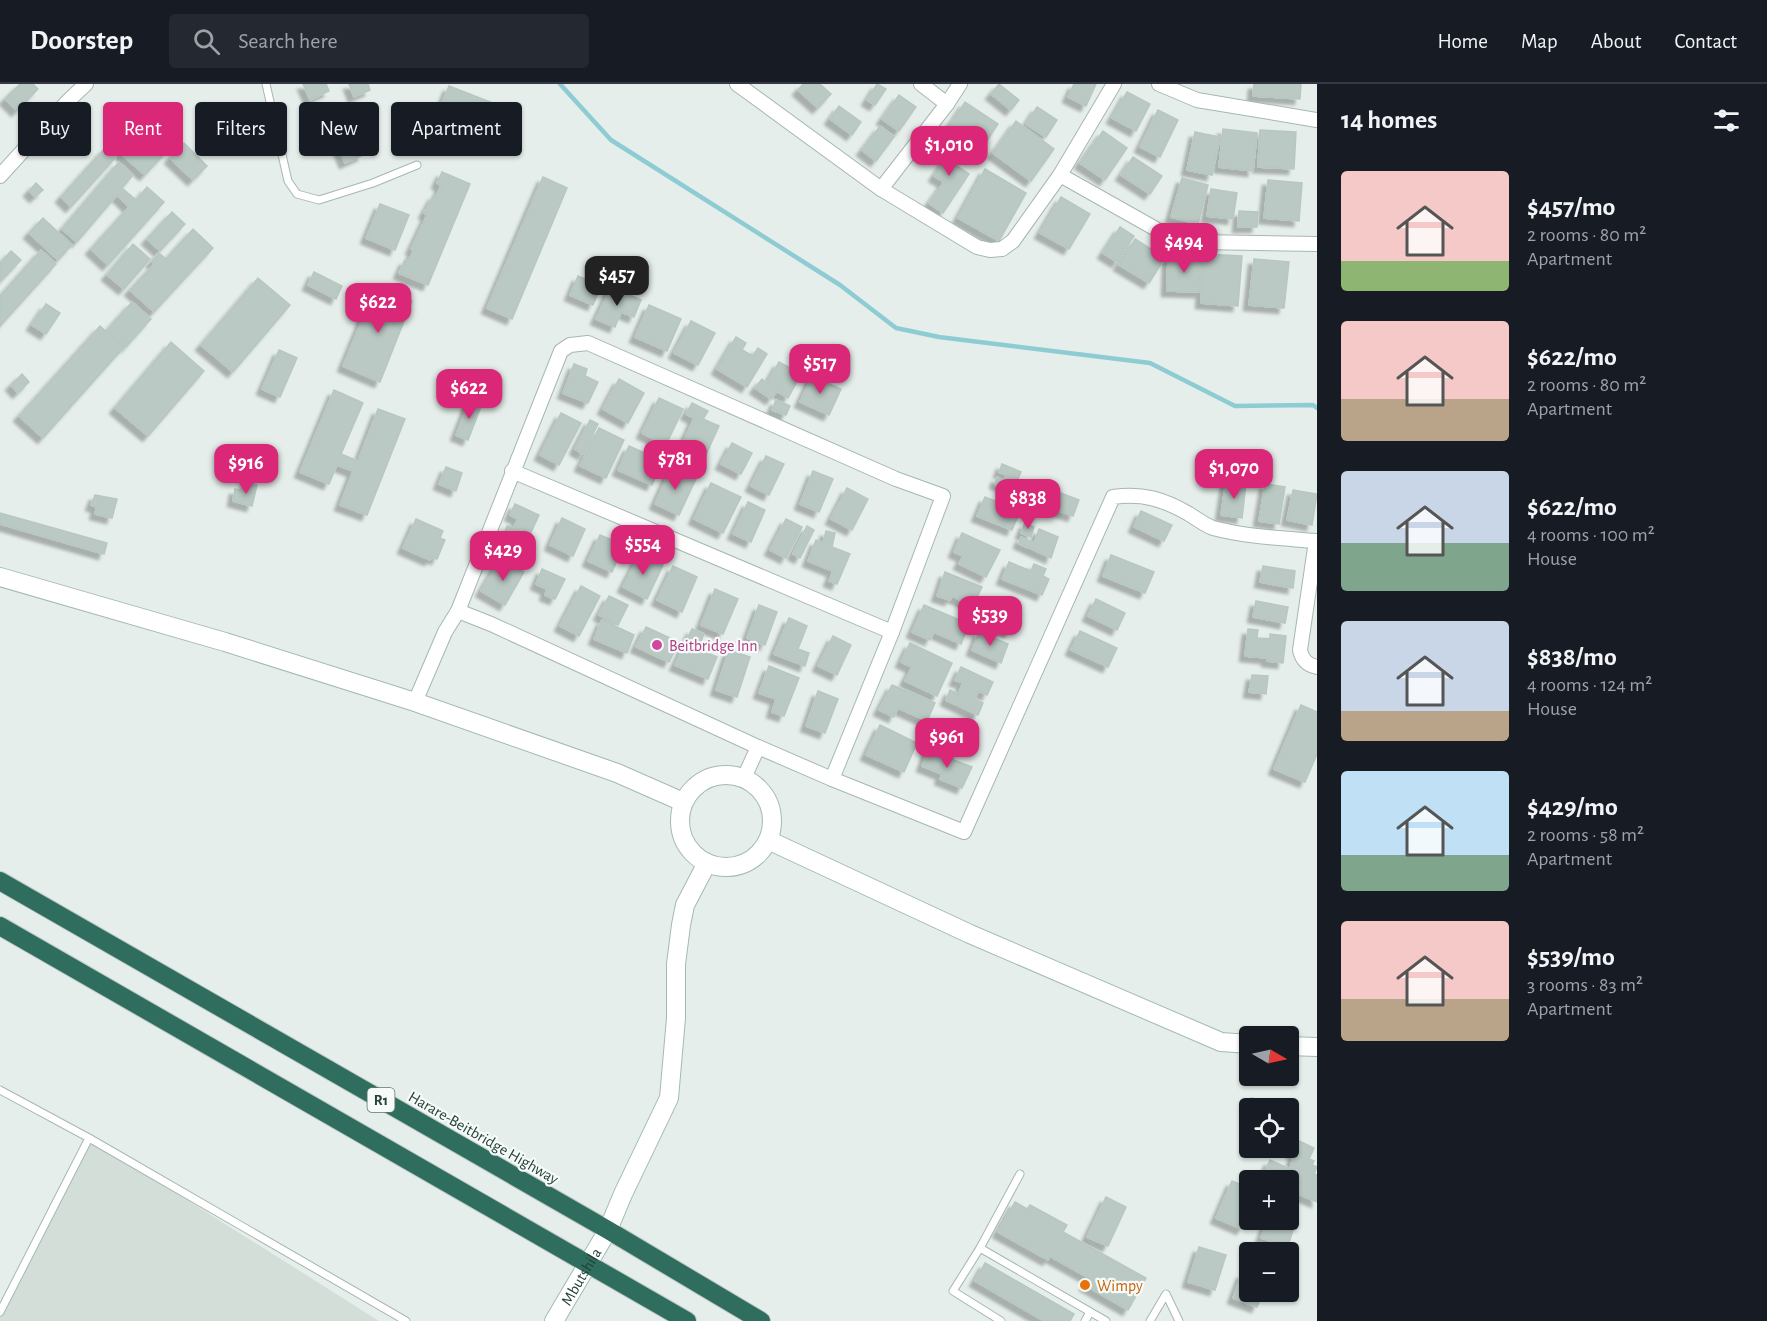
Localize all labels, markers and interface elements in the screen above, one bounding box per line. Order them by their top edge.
search box [169,14,589,68]
icon: search [190,25,223,58]
text: Doorstep [30,27,133,55]
text: Search here [238,30,338,52]
text: Home [1437,31,1488,52]
text: Map [1521,31,1558,52]
text: About [1591,31,1641,52]
text: Contact [1674,31,1737,52]
chip: Buy [18,102,91,156]
chip: Rent [103,102,183,156]
chip: Filters [195,102,287,156]
chip: New [299,102,379,156]
chip: Apartment [391,102,522,156]
icon: filters [1710,104,1743,137]
text: 14 homes [1341,107,1437,133]
pin: $1,010 [900,126,998,177]
text: $1,010 [925,135,973,155]
text: $457/mo [1527,194,1615,220]
icon: home [1389,195,1461,267]
pin: $494 [1148,223,1220,274]
text: 2 rooms · 80 m² [1527,225,1646,245]
text: $494 [1165,232,1203,252]
text: Apartment [1527,249,1612,269]
pin: $457 [581,256,653,307]
text: $457 [599,265,635,285]
pin: $622 [342,283,414,334]
text: $622 [359,292,397,312]
pin: $517 [784,344,856,395]
text: $622/mo [1527,344,1617,370]
icon: home [1389,345,1461,417]
text: $517 [803,353,837,373]
pin: $622 [433,369,505,420]
text: 2 rooms · 80 m² [1527,375,1646,395]
text: $622 [450,378,488,398]
text: Apartment [1527,399,1612,419]
pin: $781 [639,440,711,491]
pin: $916 [210,444,282,495]
text: $781 [658,449,692,469]
pin: $1,070 [1185,449,1283,500]
text: $916 [228,453,264,473]
text: $1,070 [1209,458,1259,478]
pin: $838 [992,479,1064,530]
text: $838 [1009,488,1047,508]
text: $622/mo [1527,494,1617,520]
icon: home [1389,495,1461,567]
pin: $554 [607,525,679,576]
text: 4 rooms · 100 m² [1527,525,1655,545]
pin: $429 [467,531,539,582]
text: $554 [625,534,661,554]
text: $429 [484,540,522,560]
text: House [1527,549,1577,569]
pin: $539 [954,596,1026,647]
text: $539 [972,605,1008,625]
marker: Beitbridge Inn [650,638,664,652]
place label: Beitbridge Inn [669,638,757,654]
text: $838/mo [1527,644,1617,670]
icon: home [1389,645,1461,717]
text: 4 rooms · 124 m² [1527,675,1652,695]
text: House [1527,699,1577,719]
pin: $961 [911,718,983,769]
text: $961 [929,727,965,747]
text: $429/mo [1527,794,1618,820]
icon: home [1389,795,1461,867]
text: 2 rooms · 58 m² [1527,825,1644,845]
text: Apartment [1527,849,1612,869]
text: $539/mo [1527,944,1615,970]
icon: home [1389,945,1461,1017]
text: 3 rooms · 83 m² [1527,975,1643,995]
text: Apartment [1527,999,1612,1019]
north arrow [1239,1026,1299,1086]
map controls [1239,1026,1299,1302]
road number: R1 [368,1088,394,1112]
street label: Harare-Beitbridge Highway [405,1088,561,1188]
button: locate [1239,1098,1299,1158]
button: + [1239,1170,1299,1230]
button: − [1239,1242,1299,1302]
street label: Mbutshila [558,1245,605,1308]
marker: Wimpy [1078,1278,1092,1292]
place label: Wimpy [1097,1278,1143,1295]

